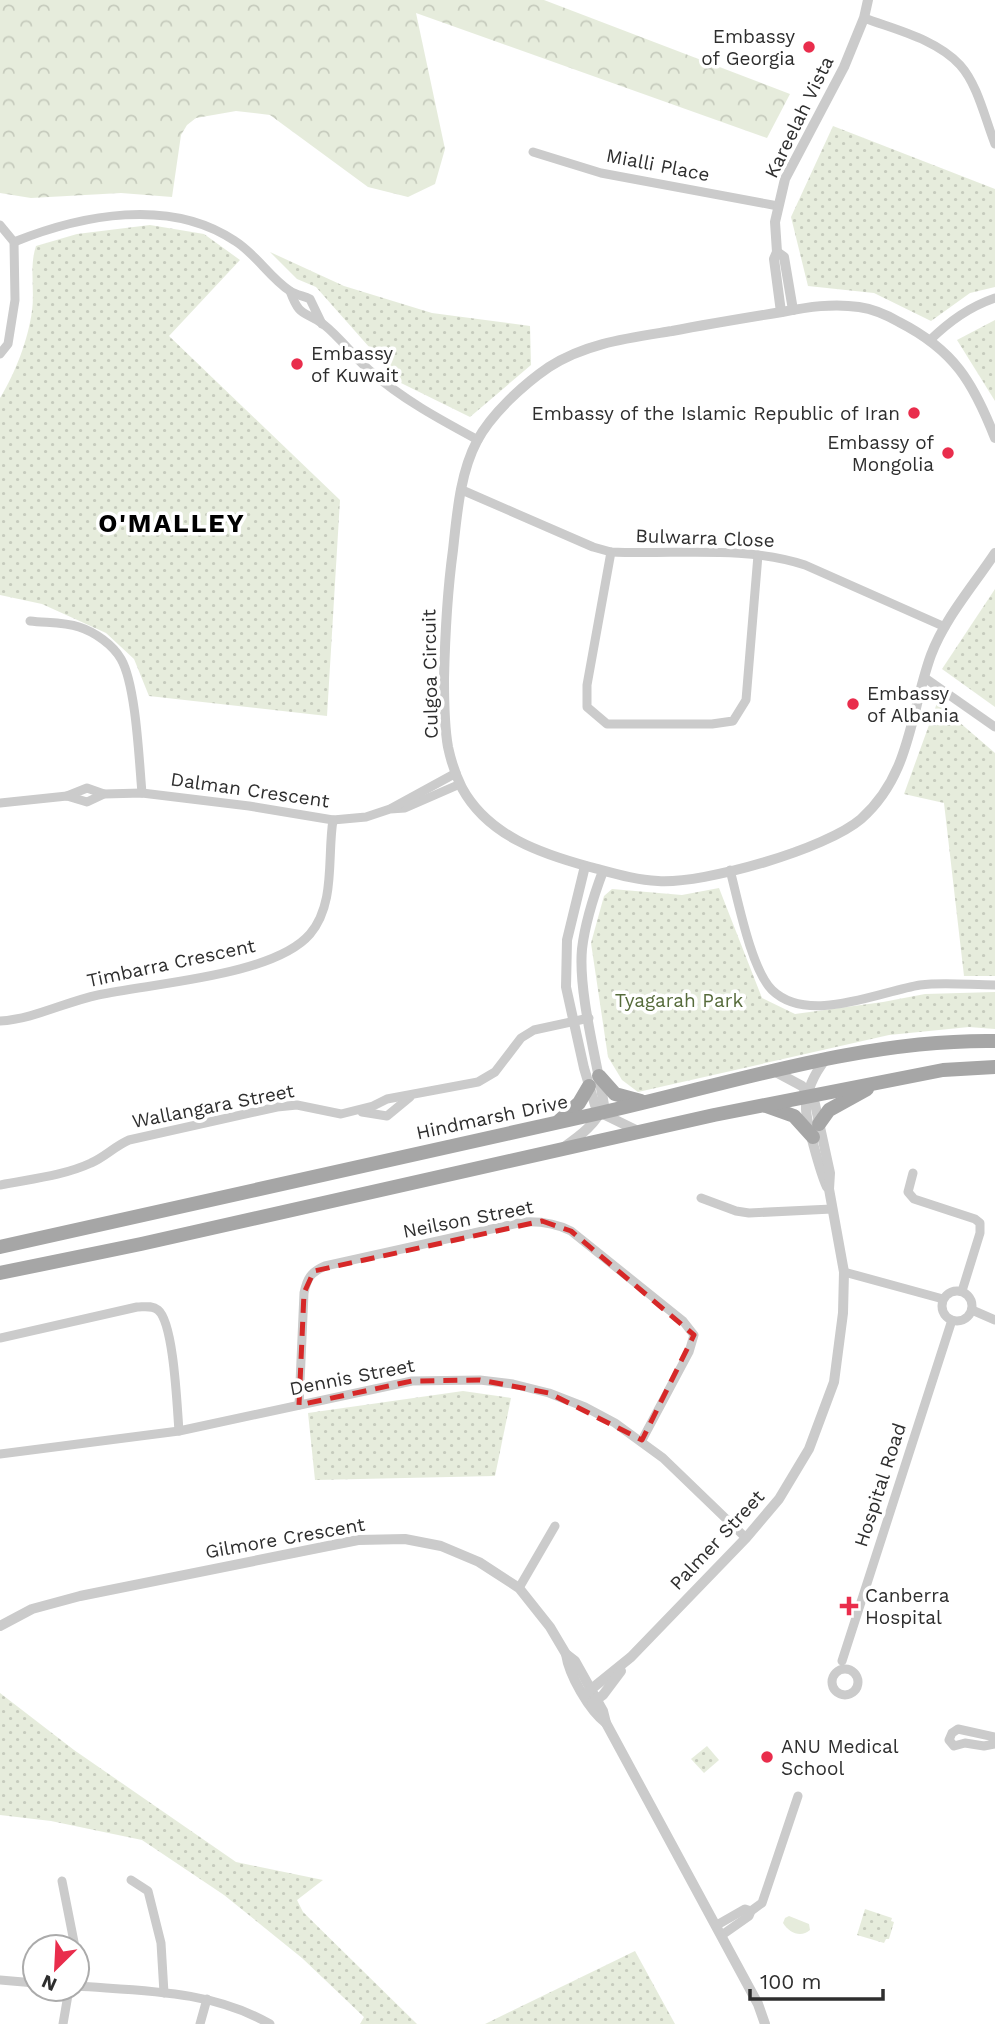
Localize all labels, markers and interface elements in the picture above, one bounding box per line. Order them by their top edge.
place label: Embassy of Georgia [701,25,795,70]
marker: Embassy of Georgia [801,39,817,55]
street label: Kareelah Vista [760,52,839,182]
street label: Mialli Place [604,144,712,186]
place label: Embassy of Kuwait [311,342,399,387]
marker: Embassy of Kuwait [289,356,305,372]
place label: Embassy of the Islamic Republic of Iran [532,402,900,425]
marker: Embassy of the Islamic Republic of Iran [906,405,922,421]
place label: Embassy of Mongolia [827,431,935,476]
marker: Embassy of Mongolia [940,445,956,461]
district label: O'MALLEY [98,508,246,538]
street label: Bulwarra Close [635,524,775,552]
street label: Culgoa Circuit [417,609,443,739]
place label: Embassy of Albania [867,682,959,727]
marker: Embassy of Albania [845,696,861,712]
street label: Dalman Crescent [169,767,331,813]
street label: Timbarra Crescent [85,934,257,992]
park label: Tyagarah Park [615,989,743,1012]
street label: Wallangara Street [130,1079,296,1133]
street label: Hindmarsh Drive [414,1090,570,1144]
street label: Neilson Street [401,1195,535,1243]
street label: Dennis Street [288,1354,417,1400]
street label: Hospital Road [849,1420,911,1550]
street label: Palmer Street [665,1485,769,1595]
street label: Gilmore Crescent [203,1513,367,1563]
place label: Canberra Hospital [865,1584,950,1629]
marker: Canberra Hospital [839,1596,859,1616]
place label: ANU Medical School [781,1735,899,1780]
marker: ANU Medical School [759,1749,775,1765]
north arrow [21,1933,91,2003]
scale bar [750,1958,883,2002]
text: 100 m [760,1969,822,1994]
text: N [38,1970,60,1996]

